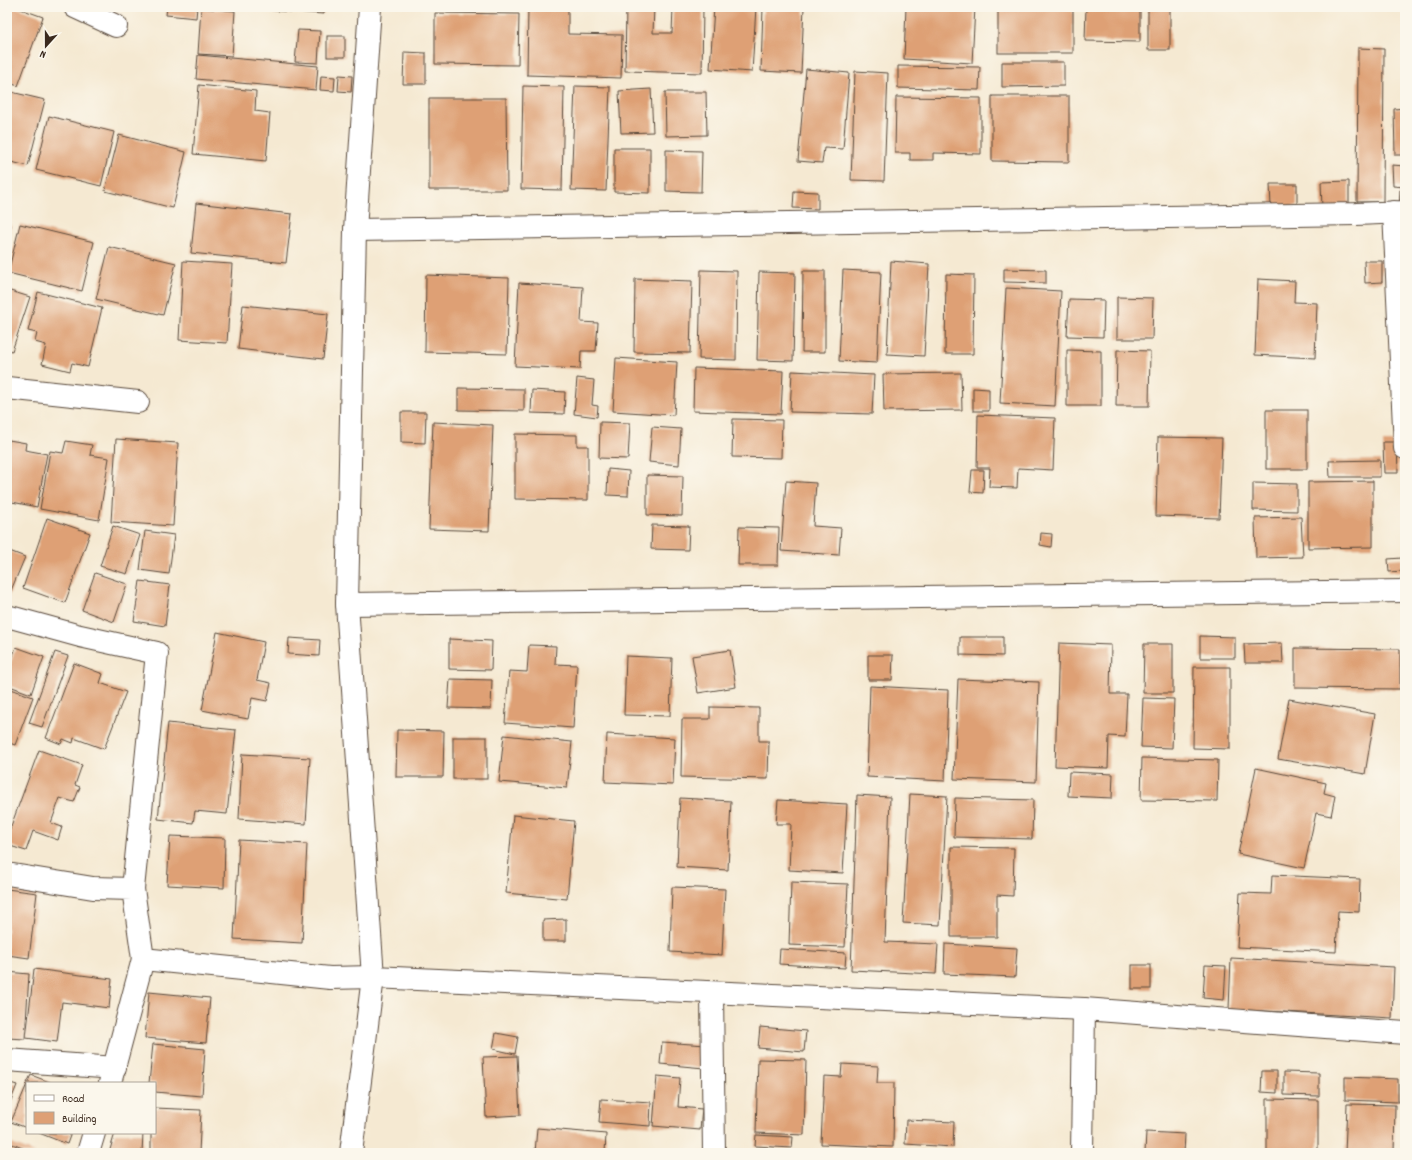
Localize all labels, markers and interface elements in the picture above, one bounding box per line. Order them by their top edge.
north arrow [26,26,66,66]
text: N [37,45,49,62]
legend [26,1082,156,1134]
text: Road [62,1091,84,1108]
text: Building [62,1111,97,1128]

